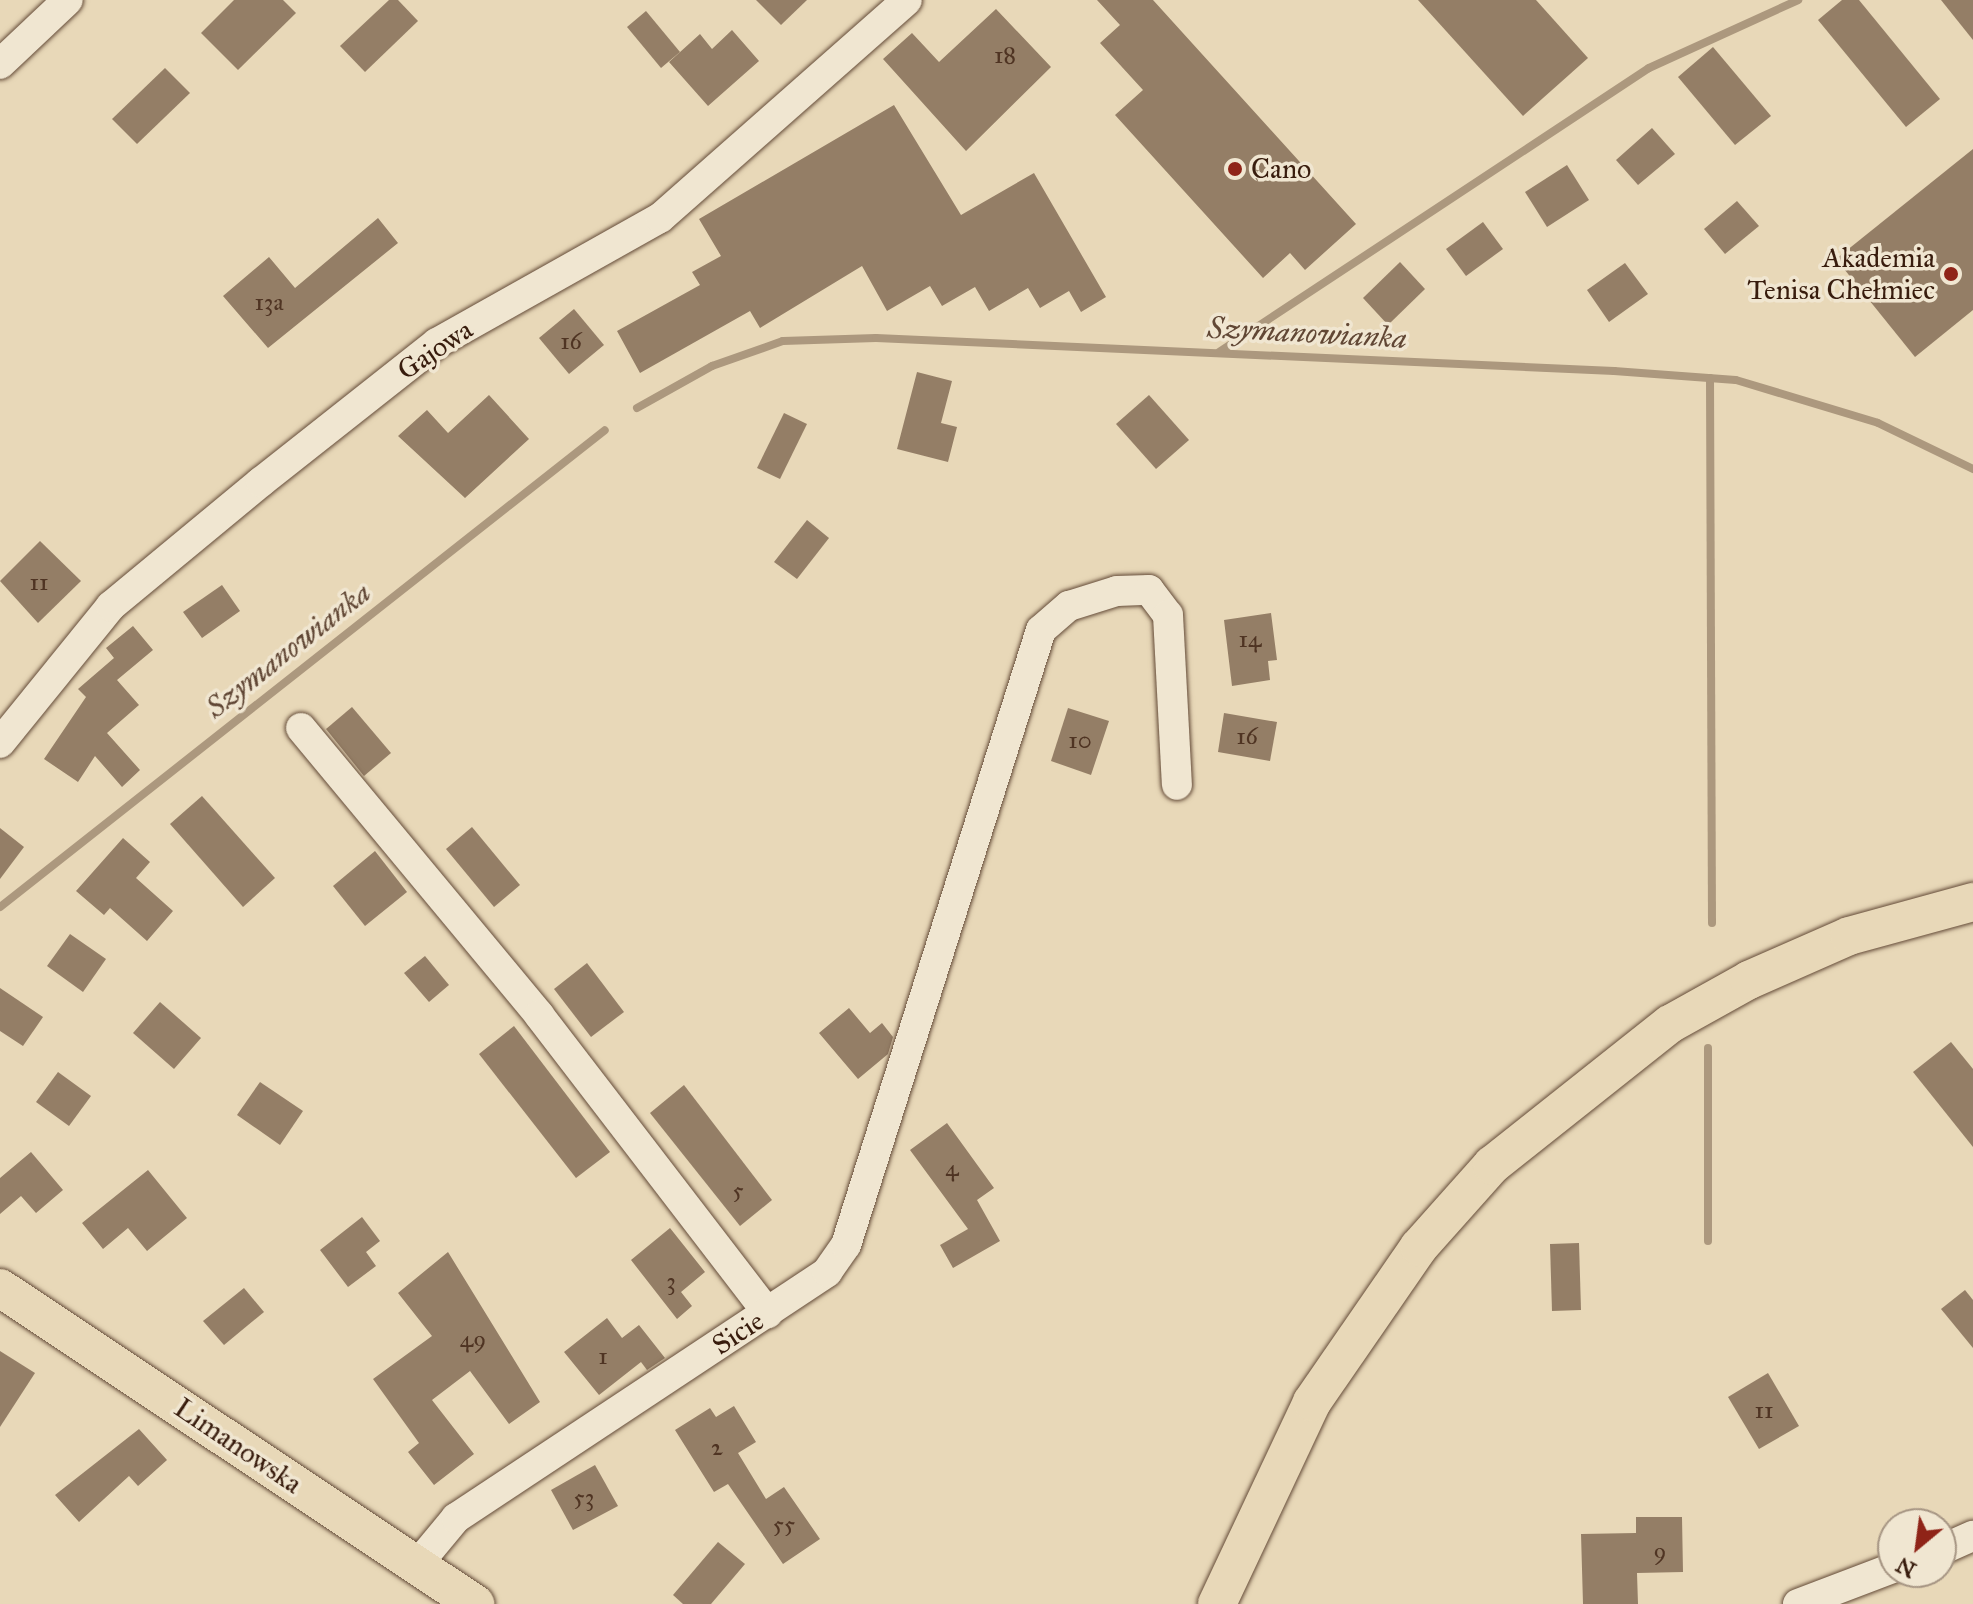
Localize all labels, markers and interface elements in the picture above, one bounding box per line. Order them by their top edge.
house number: 18 [994,42,1016,70]
place label: Cano [1251,152,1311,186]
marker: Cano [1226,160,1244,178]
place label: Akademia Tenisa Chełmiec [1747,241,1935,307]
marker: Akademia Tenisa Chełmiec [1942,265,1960,283]
house number: 13a [254,289,284,317]
water label: Szymanowianka [1206,310,1408,356]
street label: Gajowa [391,313,479,387]
house number: 16 [560,328,582,356]
house number: 11 [30,569,48,597]
water label: Szymanowianka [198,574,378,726]
house number: 14 [1239,626,1261,654]
house number: 16 [1236,723,1258,751]
house number: 10 [1068,727,1092,755]
house number: 4 [945,1155,959,1183]
house number: 5 [732,1177,744,1205]
house number: 3 [666,1268,676,1296]
street label: Sicie [706,1304,770,1362]
house number: 49 [460,1326,486,1354]
house number: 1 [598,1343,608,1371]
street label: Limanowska [168,1391,308,1501]
house number: 11 [1755,1397,1773,1425]
house number: 2 [711,1434,723,1462]
house number: 53 [574,1484,594,1512]
north arrow [1877,1508,1957,1588]
house number: 55 [773,1511,795,1539]
house number: 9 [1654,1538,1666,1566]
text: N [1891,1551,1921,1584]

